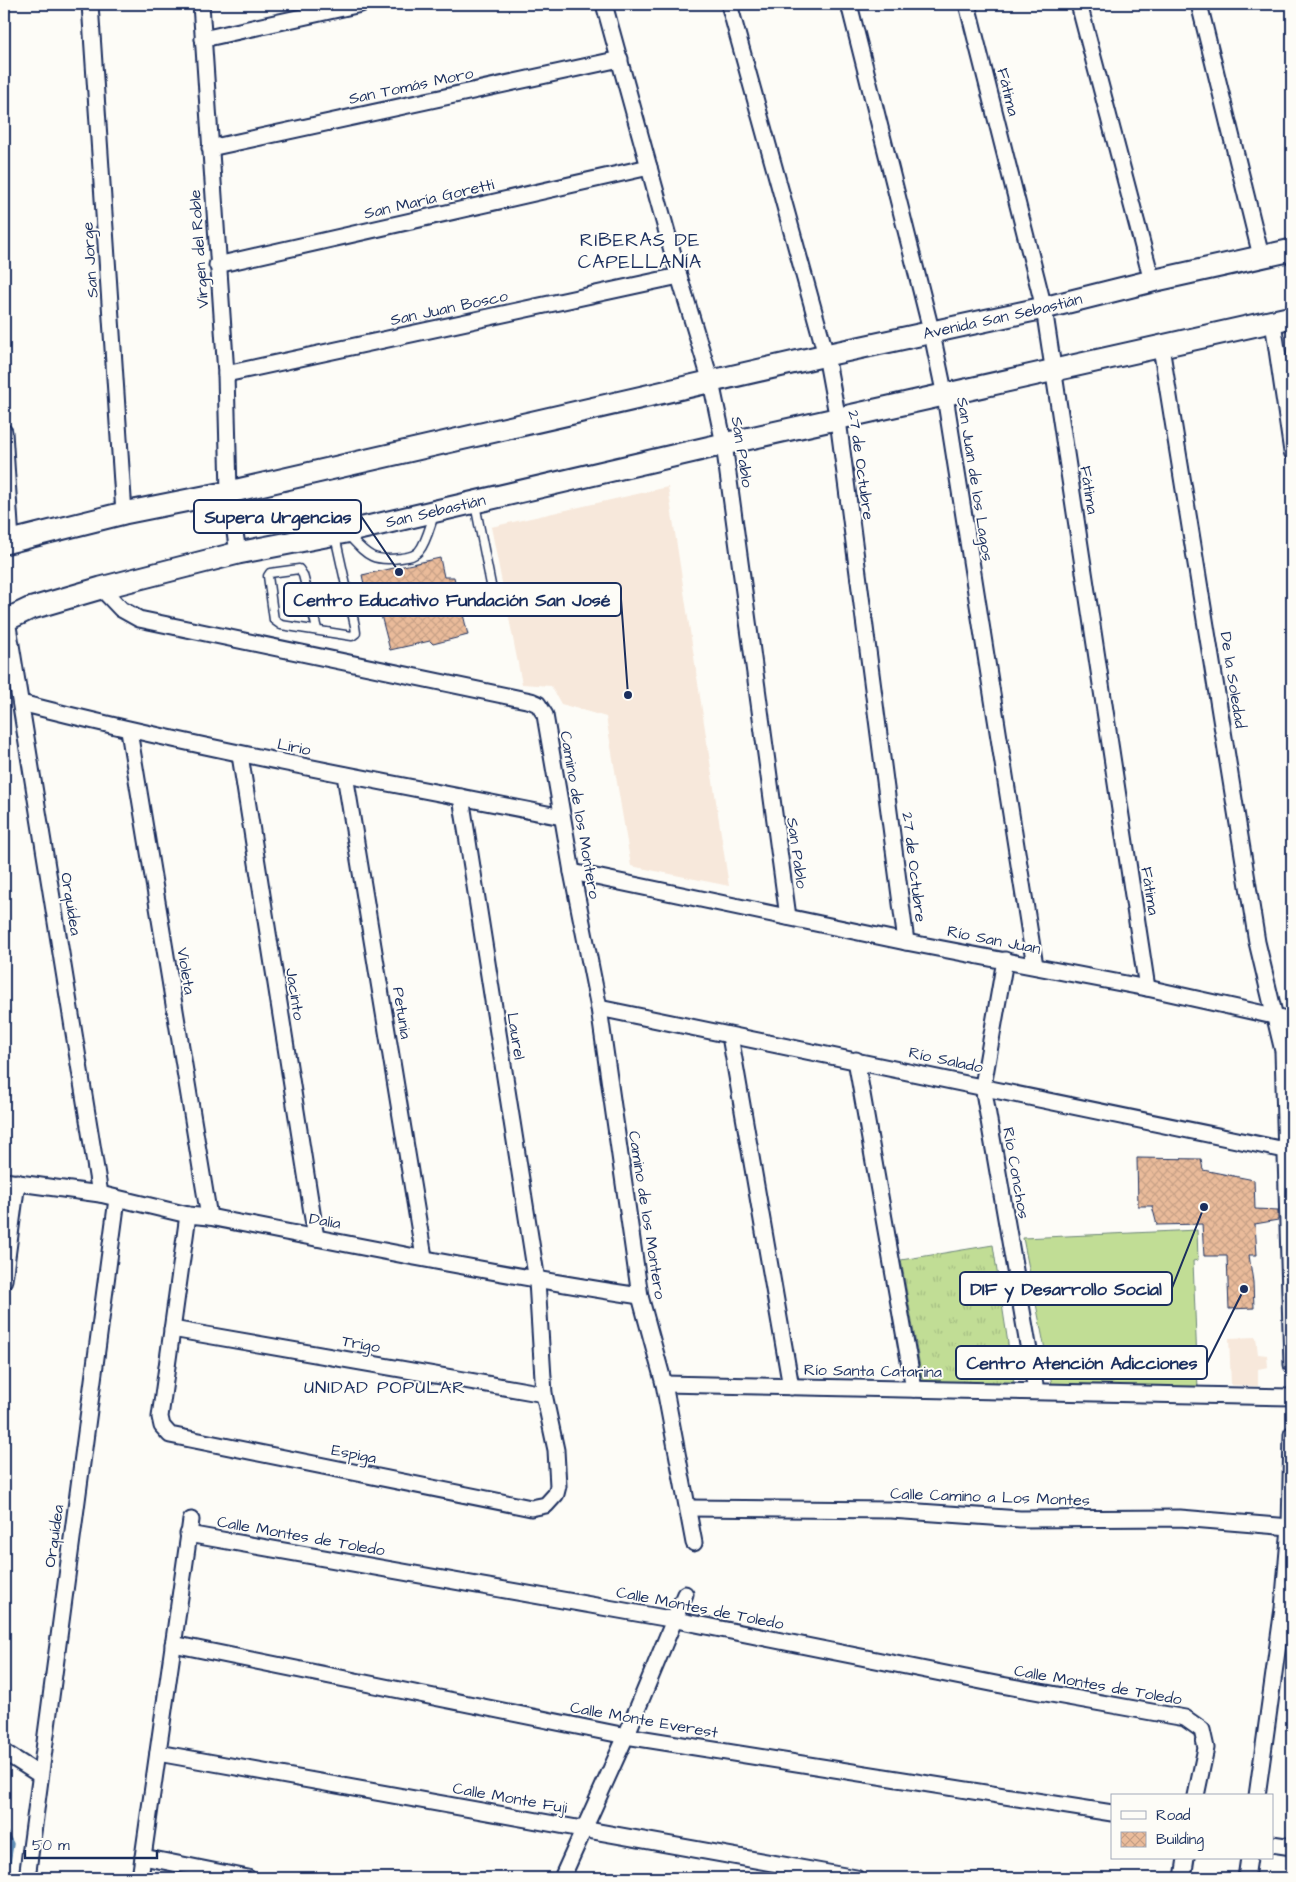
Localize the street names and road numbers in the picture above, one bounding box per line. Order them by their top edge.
street label: San Tomás Moro [347,62,475,110]
street label: Fátima [991,66,1025,118]
street label: San María Goretti [362,173,497,225]
street label: Virgen del Roble [184,188,215,309]
street label: San Jorge [76,221,105,299]
street label: San Juan Bosco [388,285,510,331]
street label: Avenida San Sebastián [921,288,1084,345]
street label: San Juan de los Lagos [950,395,999,563]
street label: 27 de Octubre [842,409,880,522]
street label: San Pablo [726,415,758,489]
street label: Fátima [1074,464,1104,516]
street label: San Sebastián [383,489,488,533]
street label: De la Soledad [1215,630,1251,730]
street label: Camino de los Montero [554,729,606,901]
street label: Lirio [275,733,313,761]
street label: 27 de Octubre [896,811,932,924]
street label: San Pablo [781,816,813,890]
street label: Fátima [1135,865,1165,917]
street label: Orquídea [55,871,87,937]
street label: Río San Juan [945,920,1043,960]
street label: Violeta [171,946,201,996]
street label: Jacinto [280,966,310,1022]
street label: Petunia [387,986,417,1040]
street label: Laurel [501,1011,531,1061]
street label: Río Salado [907,1041,985,1079]
street label: Río Conchos [997,1125,1035,1221]
street label: Camino de los Montero [623,1129,671,1301]
street label: Dalia [308,1207,342,1235]
street label: Trigo [340,1330,382,1359]
street label: Río Santa Catarina [804,1359,942,1383]
street label: Espiga [330,1439,378,1470]
street label: Calle Camino a Los Montes [890,1483,1090,1511]
street label: Orquídea [39,1503,69,1569]
street label: Calle Montes de Toledo [215,1510,387,1562]
street label: Calle Montes de Toledo [614,1581,786,1635]
street label: Calle Montes de Toledo [1012,1659,1184,1711]
street label: Calle Monte Everest [568,1696,720,1744]
street label: Calle Monte Fuji [451,1777,569,1819]

